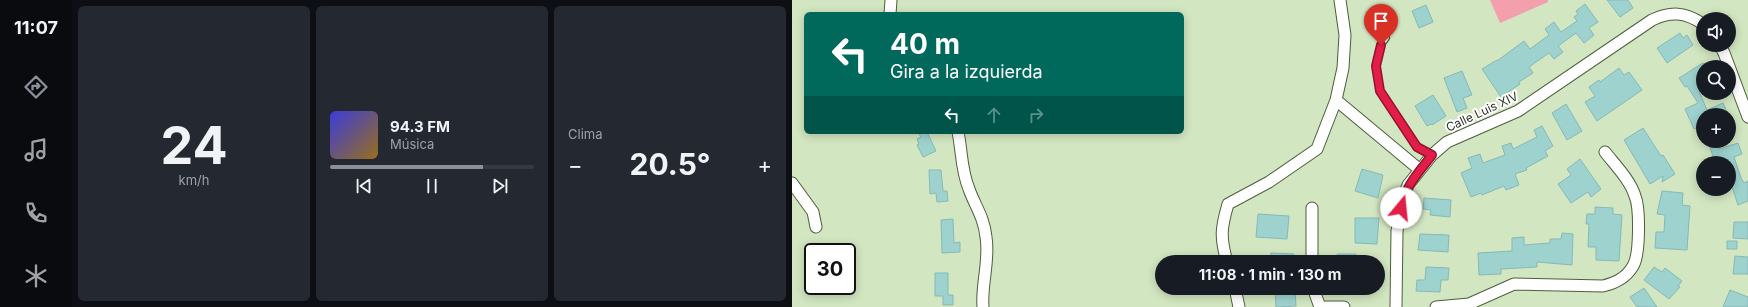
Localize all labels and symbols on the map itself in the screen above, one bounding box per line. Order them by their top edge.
pin [1364,4,1398,45]
street label: Calle Luis XIV [1443,88,1520,135]
position arrow [1380,187,1422,229]
speed limit sign: 30 [804,243,856,295]

